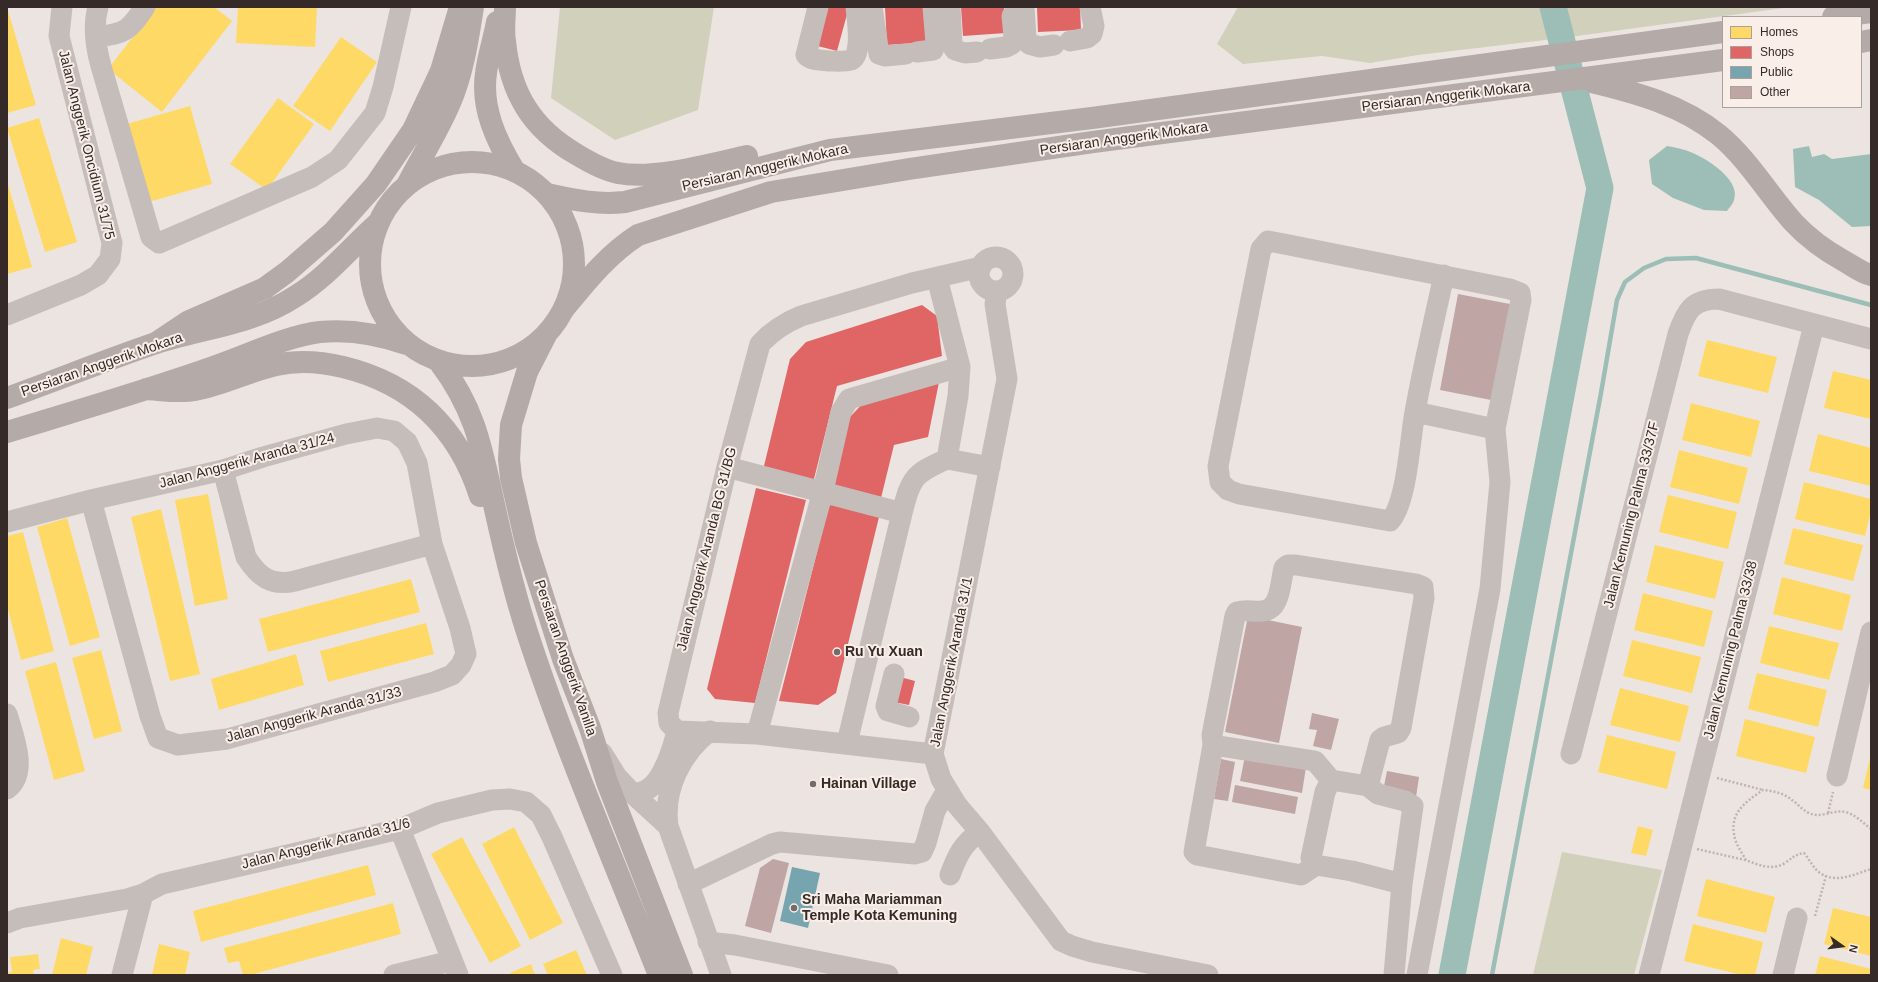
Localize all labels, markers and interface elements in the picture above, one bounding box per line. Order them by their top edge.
legend [1722,16,1862,108]
text: Homes [1760,25,1798,39]
text: Shops [1760,45,1794,59]
street label: Jalan Anggerik Oncidium 31/75 [54,49,118,241]
text: Public [1760,65,1793,79]
street label: Persiaran Anggerik Mokara [1361,78,1531,116]
text: Other [1760,85,1790,99]
street label: Persiaran Anggerik Mokara [1039,119,1209,159]
street label: Persiaran Anggerik Mokara [680,141,850,195]
street label: Persiaran Anggerik Mokara [19,329,185,401]
street label: Jalan Kemuning Palma 33/37F [1601,420,1663,610]
street label: Jalan Anggerik Aranda 31/24 [158,430,336,492]
street label: Jalan Anggerik Aranda BG 31/BG [674,445,740,653]
street label: Jalan Kemuning Palma 33/38 [1701,559,1761,741]
street label: Jalan Anggerik Aranda 31/1 [927,576,977,748]
street label: Persiaran Anggerik Vanilla [530,578,600,738]
place label: Ru Yu Xuan [845,644,923,660]
marker: Ru Yu Xuan [832,647,842,657]
street label: Jalan Anggerik Aranda 31/33 [225,684,403,746]
place label: Hainan Village [821,776,916,792]
marker: Hainan Village [808,779,818,789]
street label: Jalan Anggerik Aranda 31/6 [240,815,412,873]
place label: Sri Maha Mariamman Temple Kota Kemuning [802,892,957,924]
marker: Sri Maha Mariamman Temple Kota Kemuning [789,903,799,913]
north arrow [1822,926,1862,966]
text: N [1847,944,1860,954]

